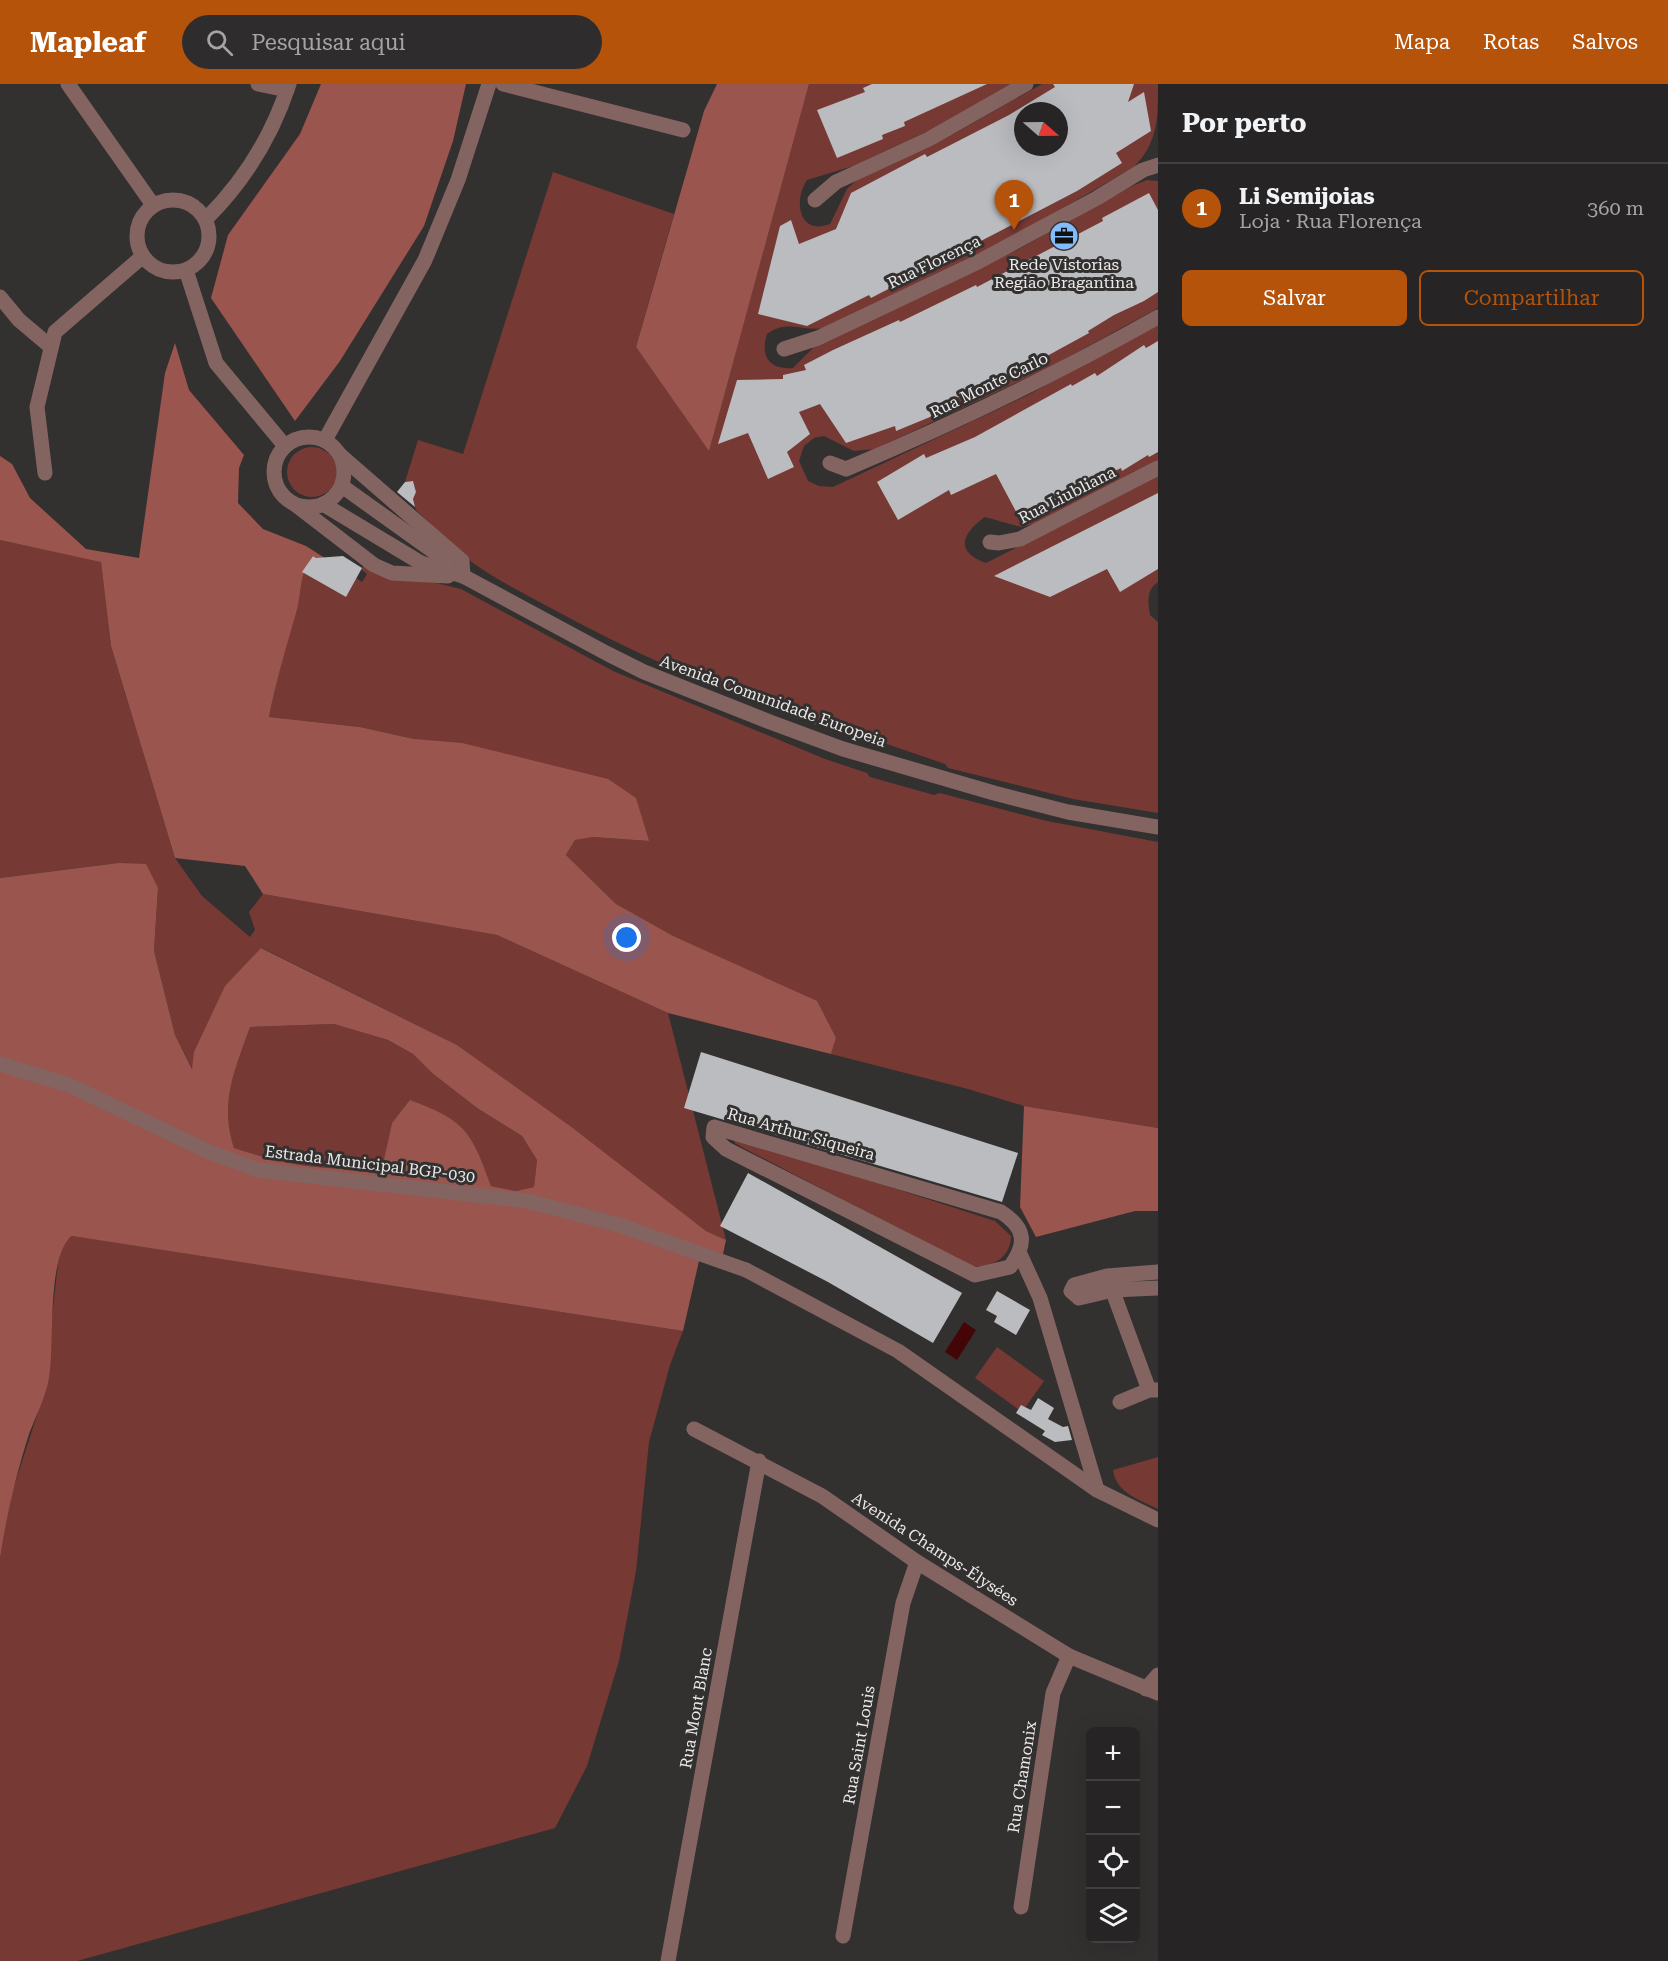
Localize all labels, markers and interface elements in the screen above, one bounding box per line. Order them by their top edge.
search box [182,15,602,69]
text: Mapleaf [30,26,146,59]
icon: search [203,26,236,59]
text: Pesquisar aqui [251,30,405,55]
text: Mapa [1394,30,1450,54]
text: Rotas [1483,30,1539,54]
text: Salvos [1572,30,1638,54]
north arrow [1014,102,1068,156]
text: Por perto [1182,108,1307,138]
pin: 1 [994,180,1034,230]
text: Li Semijoias [1239,184,1375,209]
text: 1 [1196,196,1207,220]
text: 360 m [1587,196,1644,220]
text: Loja · Rua Florença [1239,209,1422,233]
office icon: Rede Vistorias Região Bragantina [1048,220,1080,252]
street label: Rua Florença [884,231,984,293]
place label: Rede Vistorias Região Bragantina [994,255,1134,292]
button: Salvar [1182,270,1407,326]
button: Compartilhar [1419,270,1644,326]
street label: Rua Monte Carlo [927,348,1051,422]
street label: Rua Liubliana [1015,462,1119,528]
street label: Avenida Comunidade Europeia [657,651,889,751]
your location [612,923,641,952]
street label: Rua Arthur Siqueira [725,1104,877,1164]
street label: Estrada Municipal BGP-030 [264,1142,476,1186]
street label: Avenida Champs-Élysées [848,1488,1022,1610]
street label: Rua Mont Blanc [676,1646,716,1770]
street label: Rua Saint Louis [839,1684,879,1806]
street label: Rua Chamonix [1004,1719,1040,1834]
map controls [1086,1727,1140,1943]
button: + [1086,1727,1140,1781]
button: − [1086,1781,1140,1835]
button: locate [1086,1835,1140,1889]
button: layers [1086,1889,1140,1943]

